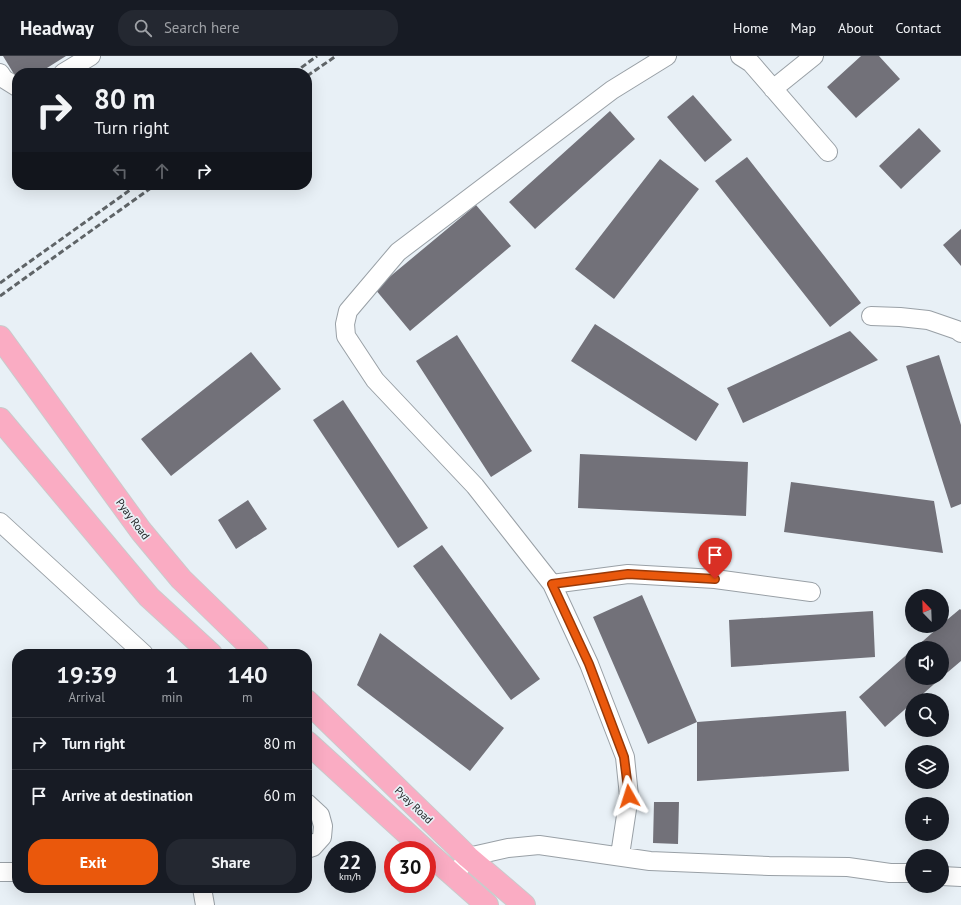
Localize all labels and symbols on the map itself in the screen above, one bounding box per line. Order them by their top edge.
street label: Pyay Road [113,496,153,542]
pin [698,538,732,579]
north arrow [905,589,949,633]
position arrow [608,775,650,817]
street label: Pyay Road [392,783,436,827]
speed limit sign: 30 [384,841,436,893]

